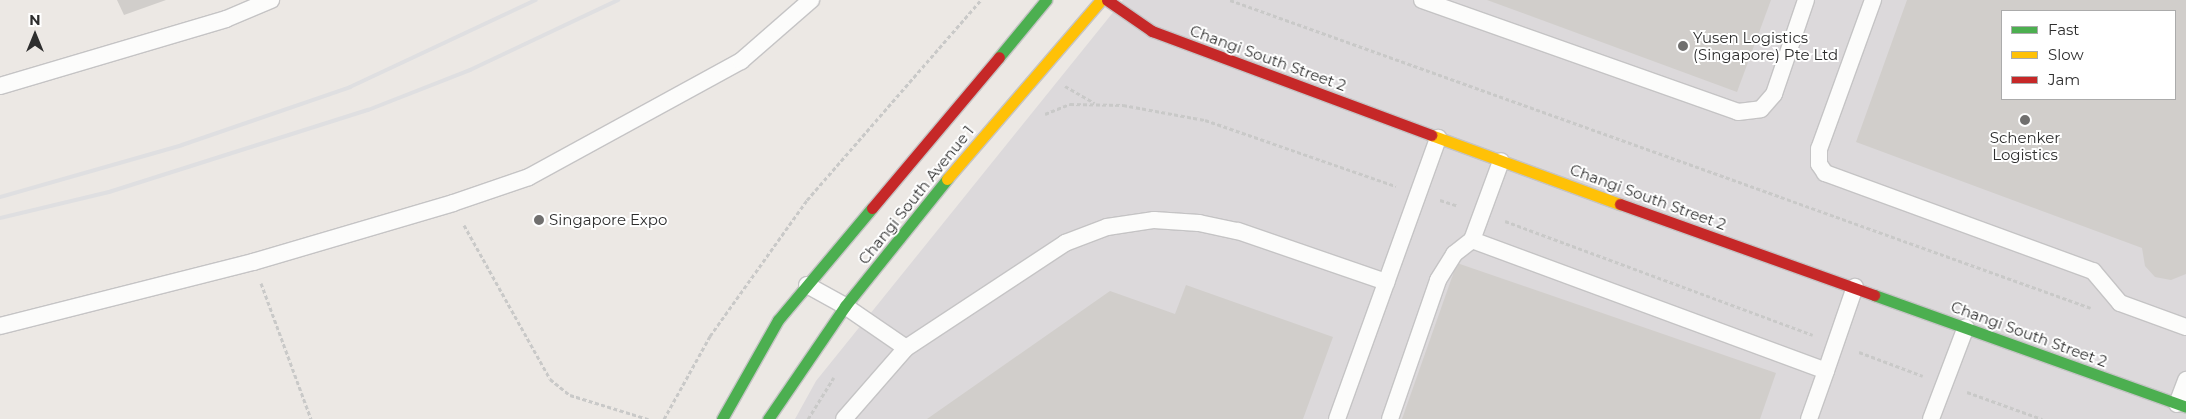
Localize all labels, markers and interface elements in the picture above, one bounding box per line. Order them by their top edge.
north arrow [10,10,60,60]
legend [2001,10,2176,100]
text: N [29,11,41,29]
text: Fast [2048,20,2079,39]
street label: Changi South Street 2 [1188,21,1348,95]
place label: Yusen Logistics (Singapore) Pte Ltd [1693,28,1838,63]
marker: Yusen Logistics (Singapore) Pte Ltd [1677,40,1689,52]
text: Slow [2048,45,2084,64]
text: Jam [2048,70,2080,89]
marker: Schenker Logistics [2019,114,2031,126]
street label: Changi South Avenue 1 [855,122,977,268]
place label: Schenker Logistics [1990,128,2060,163]
street label: Changi South Street 2 [1568,160,1728,234]
place label: Singapore Expo [549,211,667,229]
marker: Singapore Expo [533,214,545,226]
street label: Changi South Street 2 [1949,297,2109,371]

